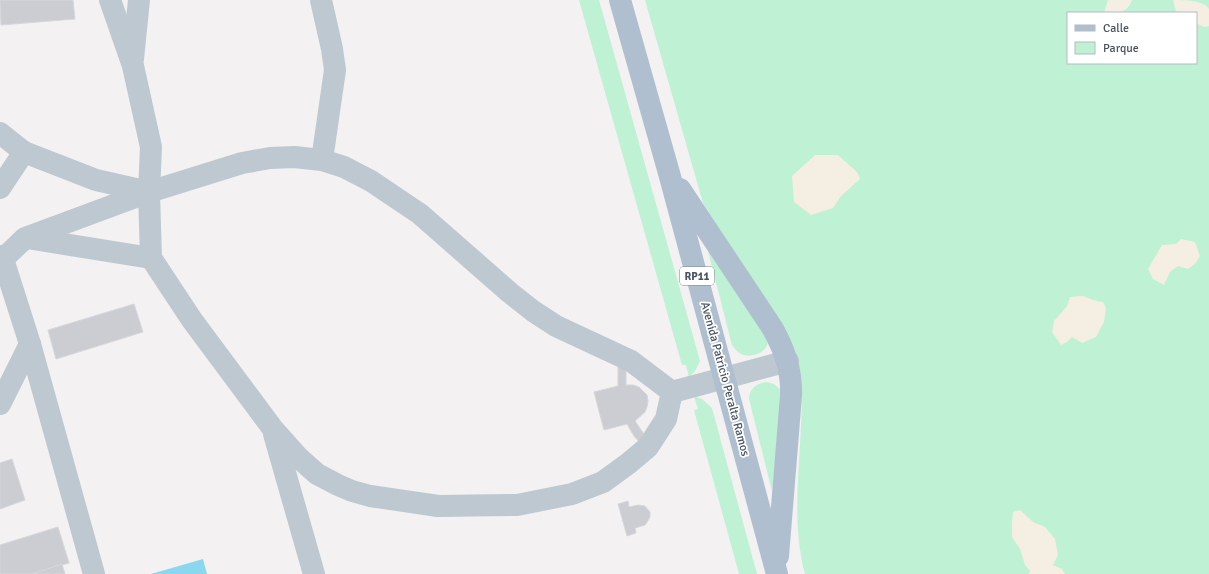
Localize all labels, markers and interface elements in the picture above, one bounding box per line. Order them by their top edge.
legend [1067,12,1197,64]
text: Calle [1103,21,1129,36]
text: Parque [1103,41,1139,56]
road number: RP11 [680,267,714,285]
street label: Avenida Patricio Peralta Ramos [697,300,753,458]

